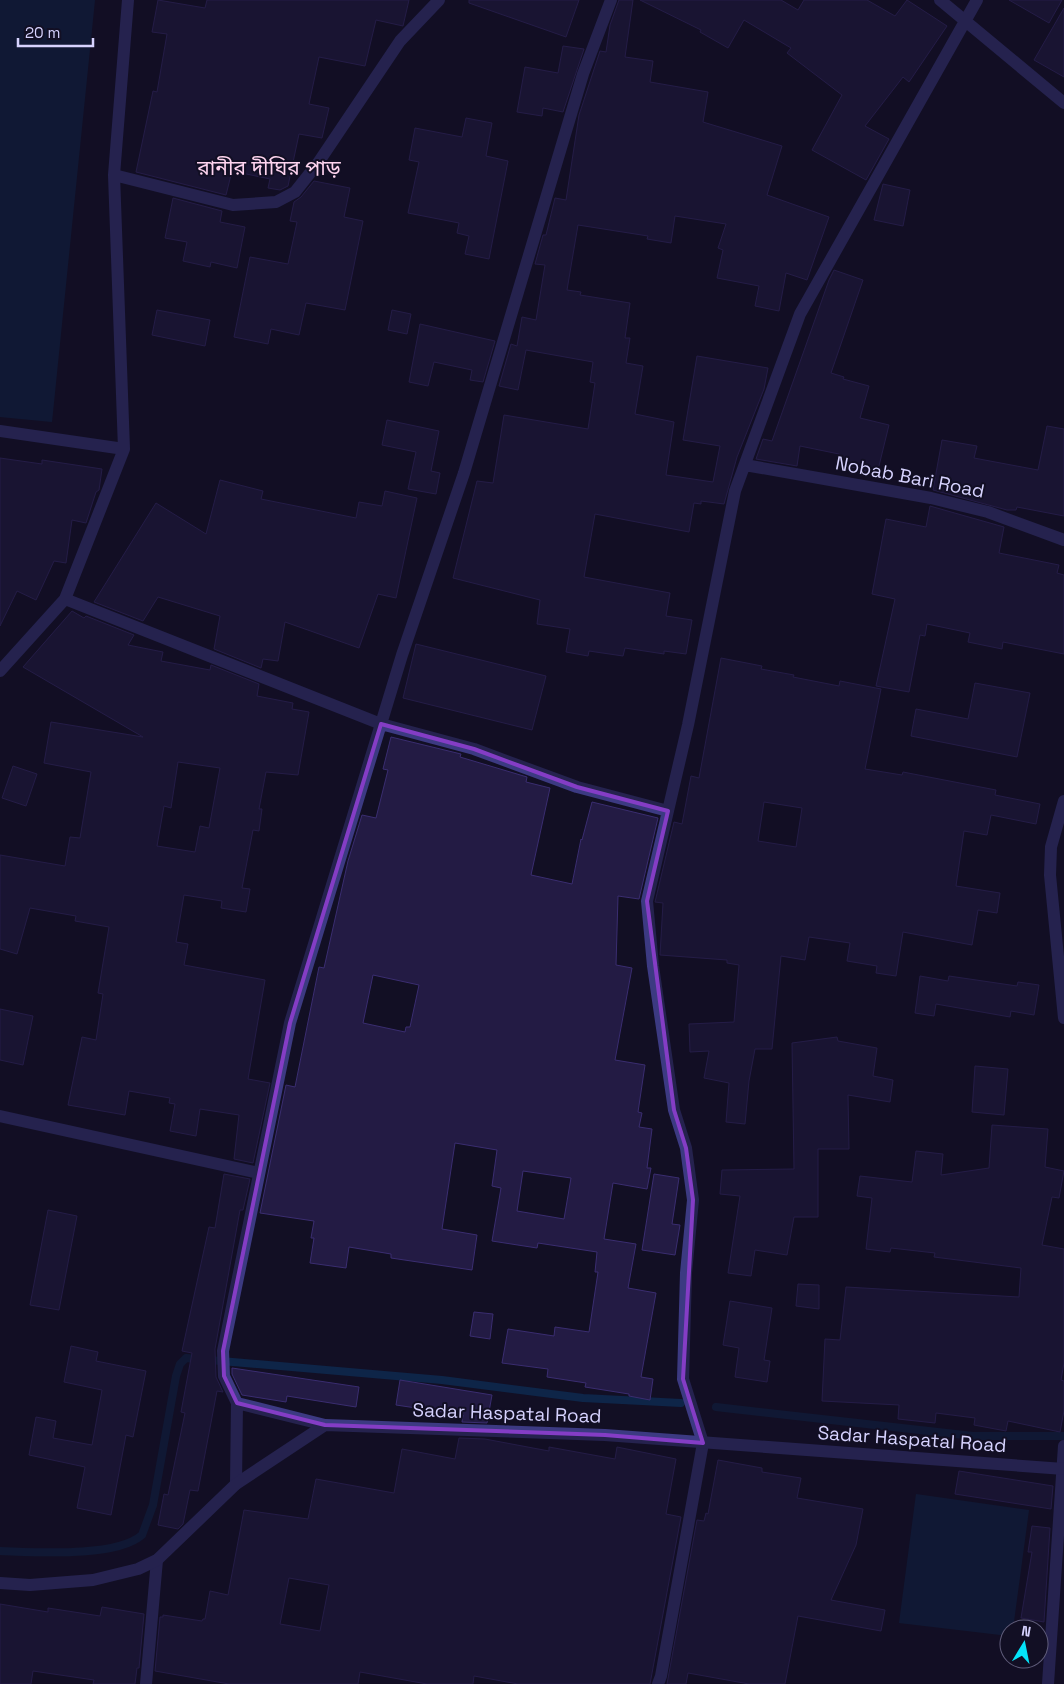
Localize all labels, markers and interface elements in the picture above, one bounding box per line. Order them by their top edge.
scale bar [18,15,92,47]
text: 20 m [25,23,60,42]
district label: রানীর দীঘির পাড় [196,154,342,181]
street label: Nobab Bari Road [833,450,987,504]
street label: Sadar Haspatal Road [412,1397,602,1429]
street label: Sadar Haspatal Road [817,1420,1007,1458]
north arrow [999,1619,1049,1669]
text: N [1020,1622,1032,1641]

